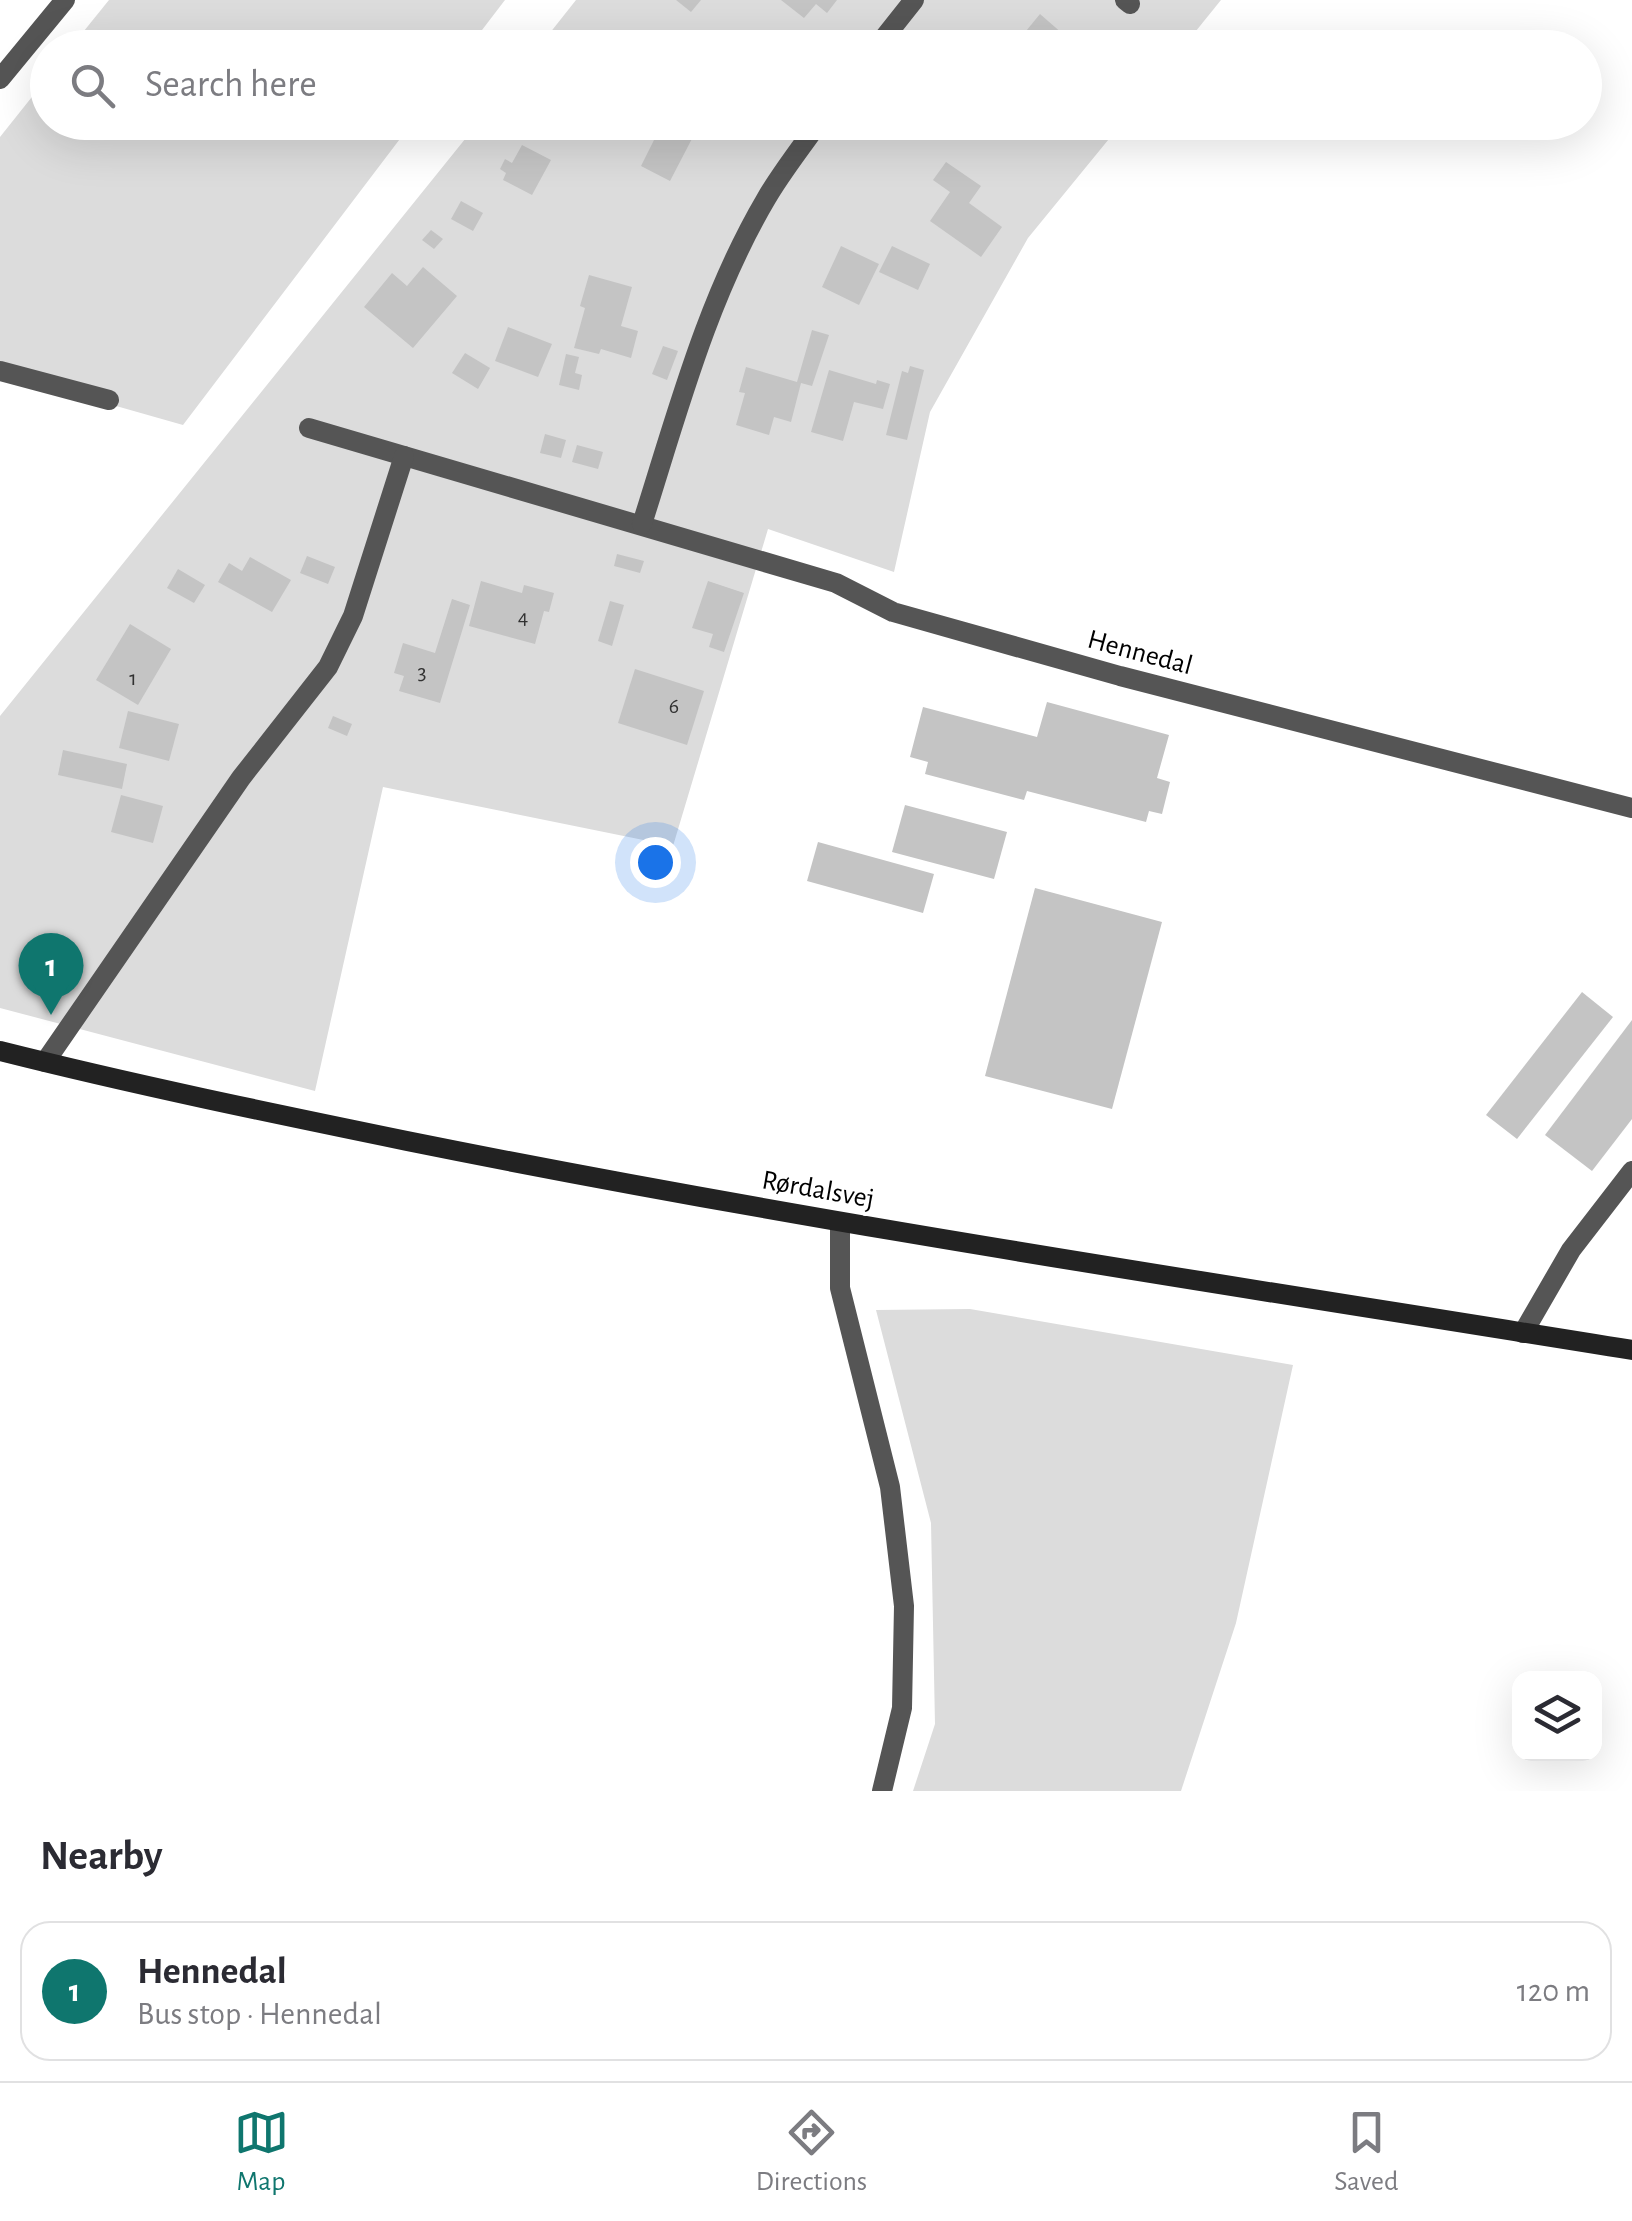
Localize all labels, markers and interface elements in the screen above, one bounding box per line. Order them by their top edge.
search box [30,30,1602,140]
icon: search [65,58,120,113]
text: Search here [145,66,317,104]
house number: 4 [518,606,528,628]
street label: Hennedal [1085,626,1195,680]
house number: 3 [417,661,427,683]
house number: 1 [129,667,137,689]
house number: 6 [669,695,679,717]
your location [630,837,681,888]
pin: 1 [18,932,84,1015]
street label: Rørdalsvej [760,1166,876,1214]
map controls [1512,1671,1602,1761]
button: layers [1512,1671,1602,1761]
text: Nearby [40,1835,163,1877]
text: Hennedal [137,1953,287,1991]
text: 1 [69,1975,80,2007]
text: 120 m [1517,1975,1590,2007]
text: Bus stop · Hennedal [137,1998,382,2030]
tab: Map [234,2105,289,2199]
tab: Directions [756,2105,867,2199]
tab: Saved [1334,2105,1398,2199]

